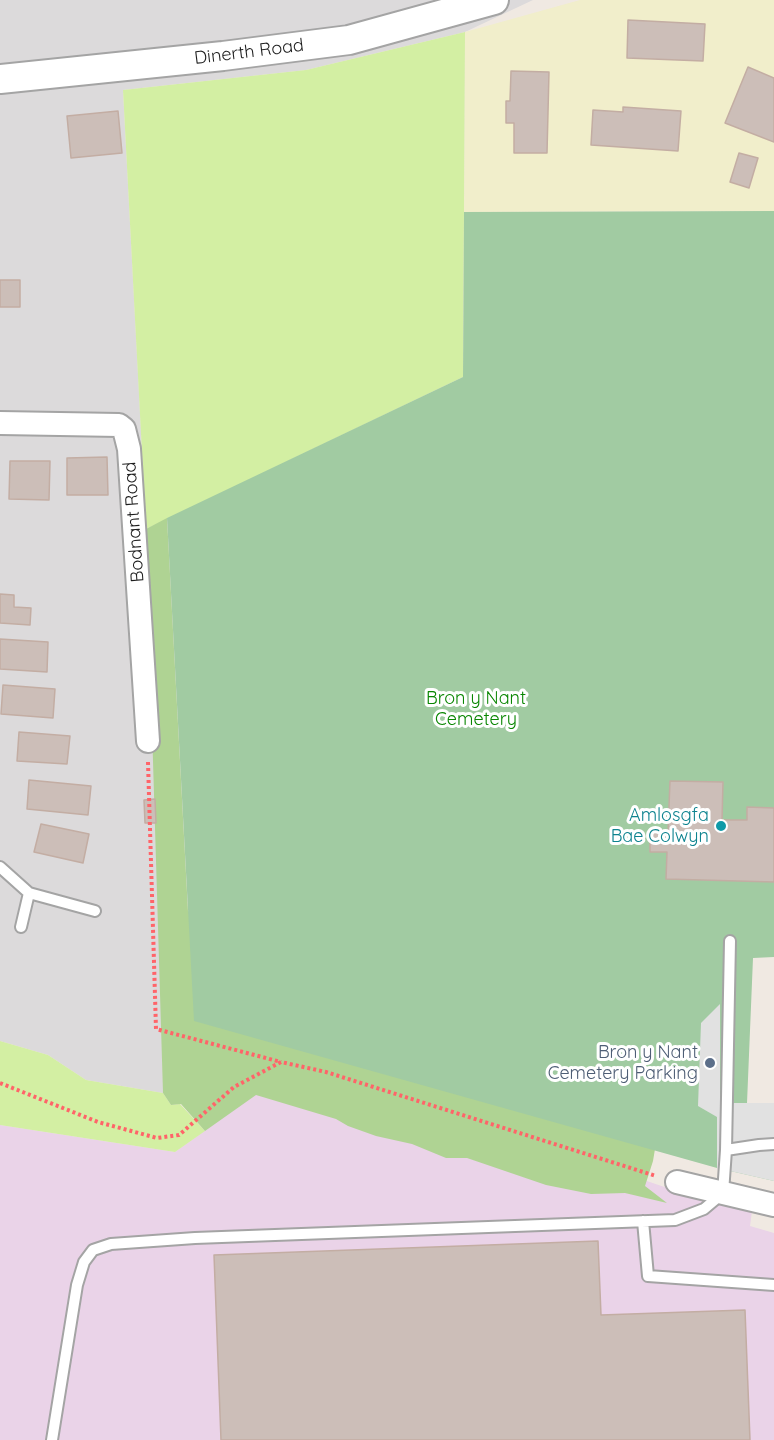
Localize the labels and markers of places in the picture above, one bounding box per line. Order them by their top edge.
place label: Amlosgfa Bae Colwyn [611,805,709,848]
marker: Amlosgfa Bae Colwyn [714,819,728,833]
place label: Bron y Nant Cemetery Parking [548,1042,698,1084]
marker: Bron y Nant Cemetery Parking [703,1056,717,1070]

